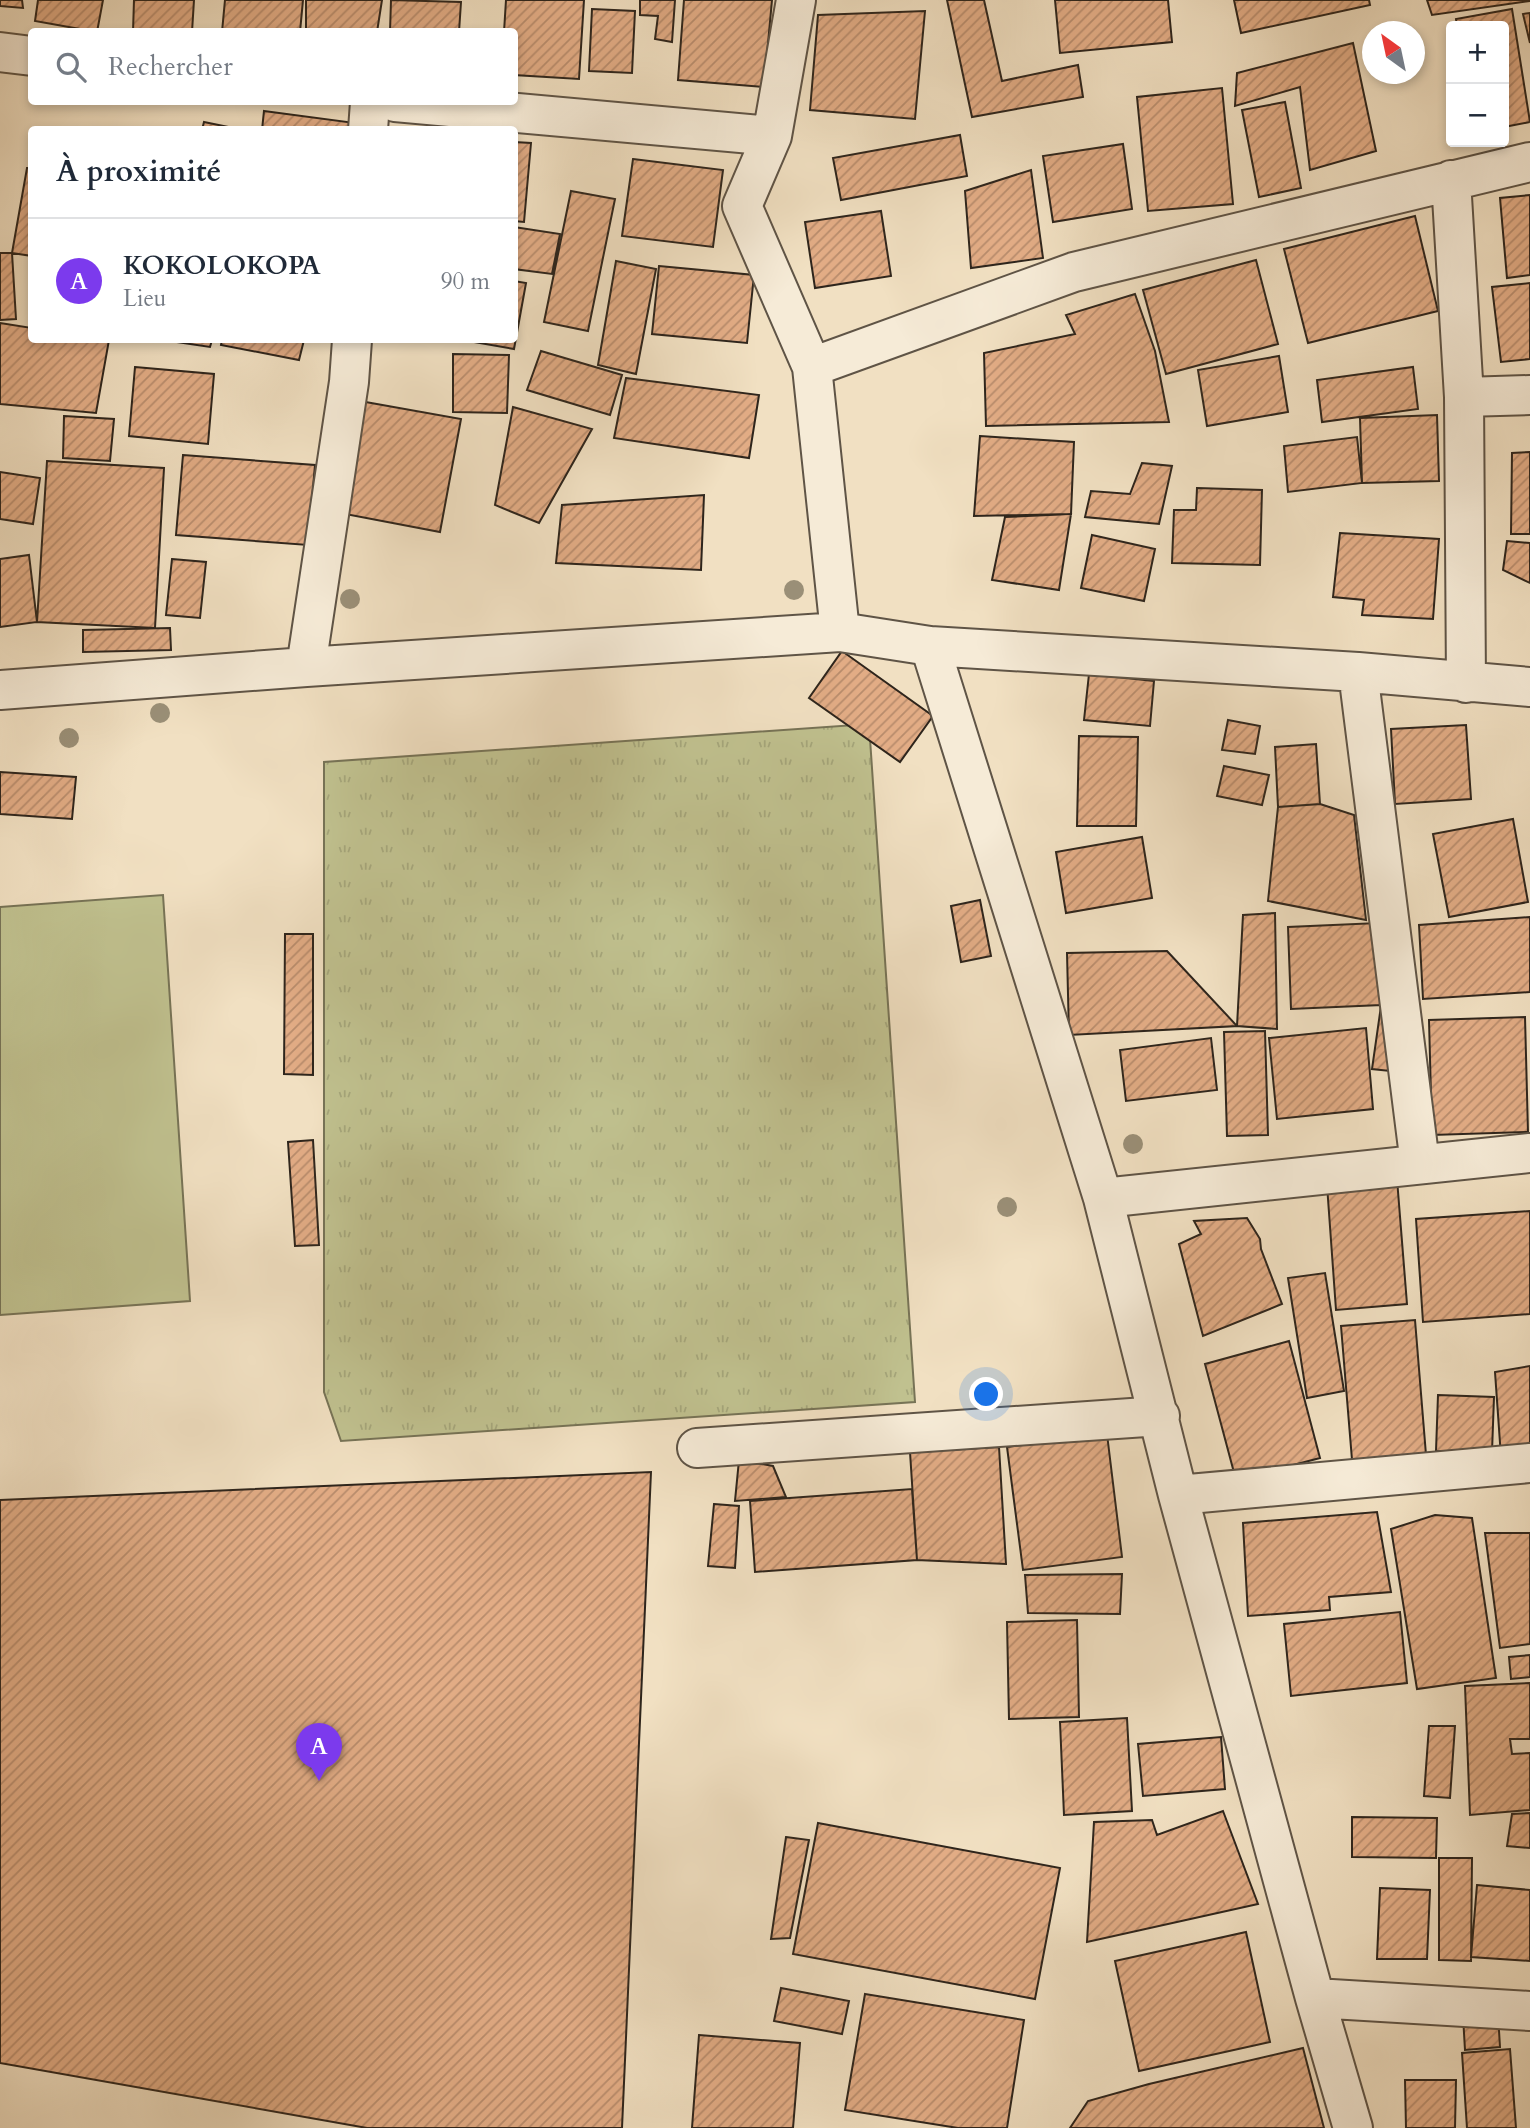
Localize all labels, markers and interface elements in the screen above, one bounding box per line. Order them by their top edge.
north arrow [1362,21,1425,84]
map controls [1446,21,1509,147]
button: + [1446,21,1509,84]
search box [28,28,518,105]
icon: search [52,48,90,86]
text: Rechercher [108,49,233,84]
button: − [1446,84,1509,147]
text: À proximité [56,151,221,192]
text: KOKOLOKOPA [123,248,321,283]
text: A [70,266,88,297]
text: 90 m [441,266,490,297]
text: Lieu [123,283,166,314]
your location [969,1377,1003,1411]
pin: A [296,1723,342,1781]

